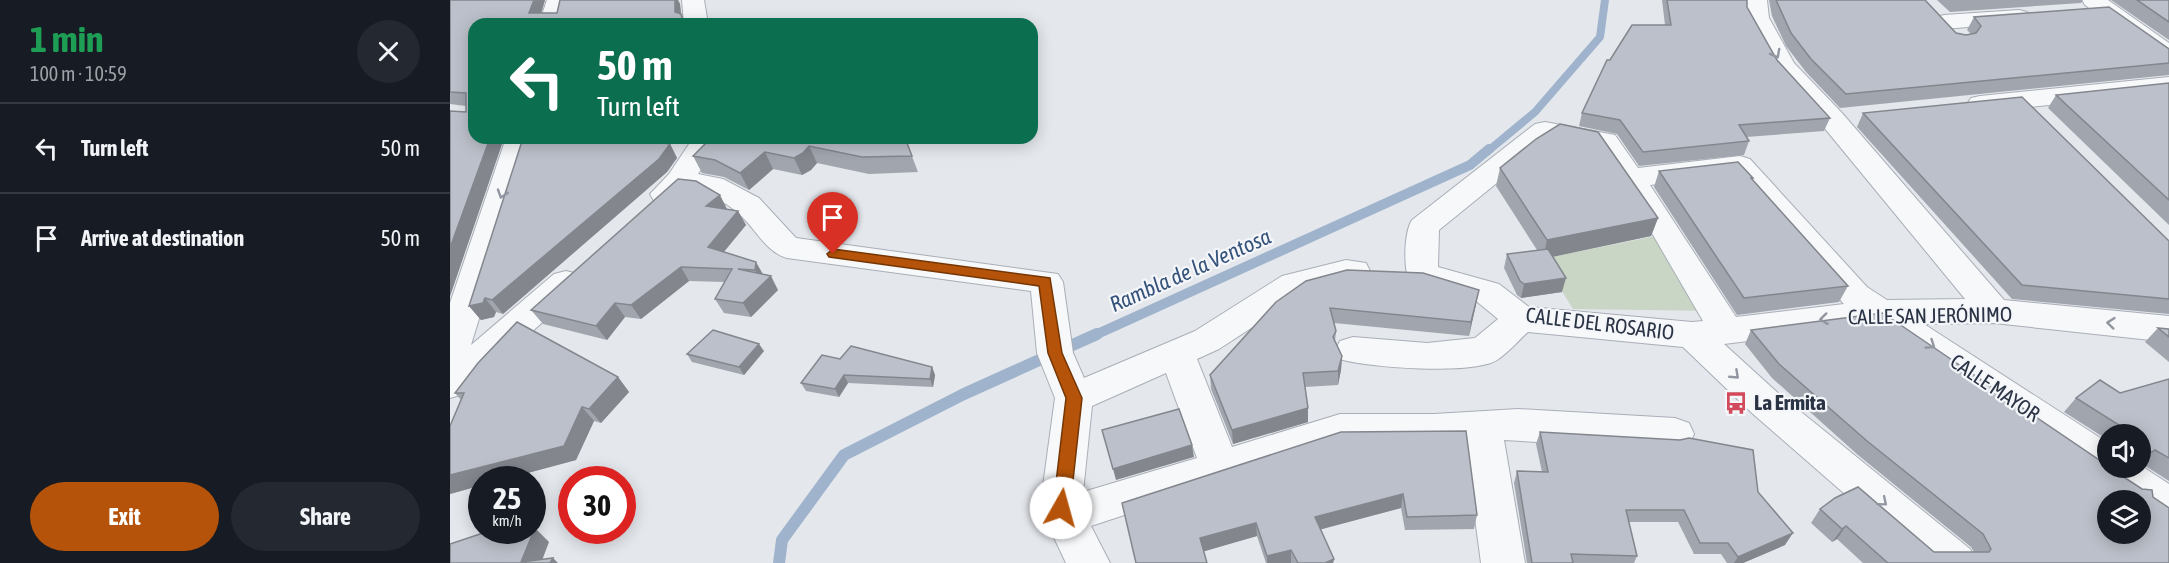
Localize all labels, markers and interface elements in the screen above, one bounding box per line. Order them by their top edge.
text: 1 min [30,18,104,60]
button: close [357,20,420,83]
text: 50 m [597,41,672,89]
icon: left [498,42,576,120]
one-way arrow [1769,48,1780,58]
text: 100 m · 10:59 [30,62,127,85]
text: Turn left [597,91,680,122]
icon: left [30,132,63,165]
text: Turn left [81,135,148,161]
text: 50 m [380,135,420,161]
one-way arrow [497,188,509,199]
pin [807,192,858,254]
icon: arrive [816,201,849,234]
icon: arrive [30,222,63,255]
water label: Rambla de la Ventosa [1105,223,1275,317]
text: Arrive at destination [81,225,244,251]
text: 50 m [380,225,420,251]
street label: CALLE DEL ROSARIO [1525,302,1676,344]
street label: CALLE SAN JERÓNIMO [1848,302,2012,328]
one-way arrow [1820,312,1829,325]
one-way arrow [2106,317,2115,330]
one-way arrow [1924,338,1935,349]
street label: CALLE MAYOR [1946,349,2045,426]
one-way arrow [1728,367,1739,378]
bus stop icon: La Ermita [1723,390,1749,416]
place label: La Ermita [1754,390,1826,414]
map controls [2097,424,2151,544]
button: sound [2097,424,2151,478]
speed limit sign: 30 [558,466,636,544]
position arrow [1029,476,1093,540]
text: 25 [493,481,521,515]
button: Exit [30,482,219,551]
button: Share [231,482,420,551]
button: layers [2097,490,2151,544]
one-way arrow [1876,495,1887,506]
text: km/h [492,512,522,529]

